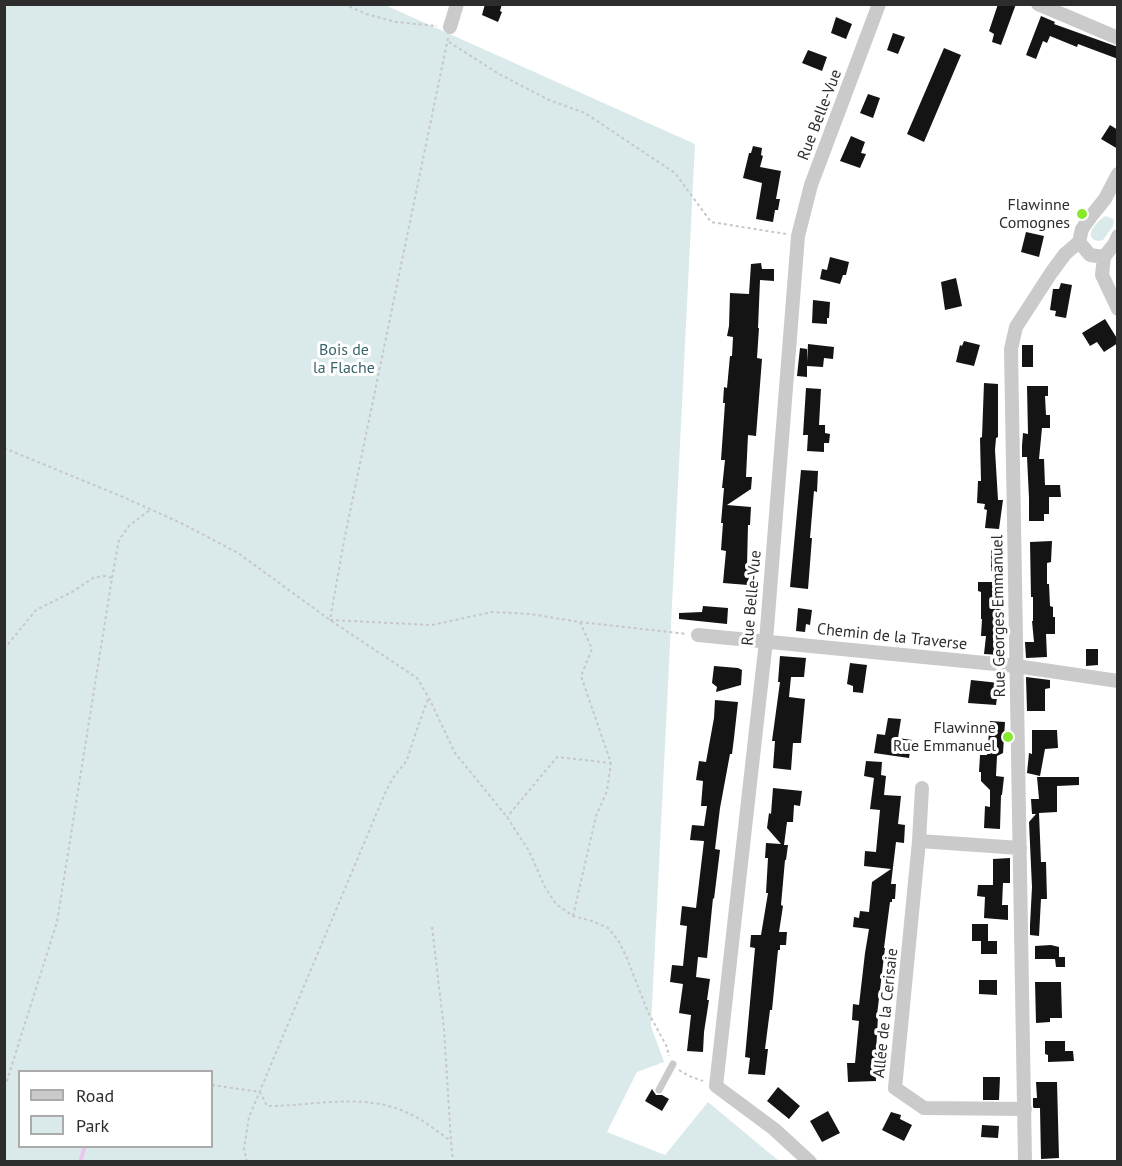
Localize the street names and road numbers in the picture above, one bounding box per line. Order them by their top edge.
street label: Rue Belle-Vue [794,67,846,163]
street label: Rue Georges Emmanuel [988,535,1010,697]
street label: Rue Belle-Vue [738,550,766,646]
street label: Chemin de la Traverse [816,620,968,654]
street label: Allée de la Cerisaie [870,947,902,1079]

